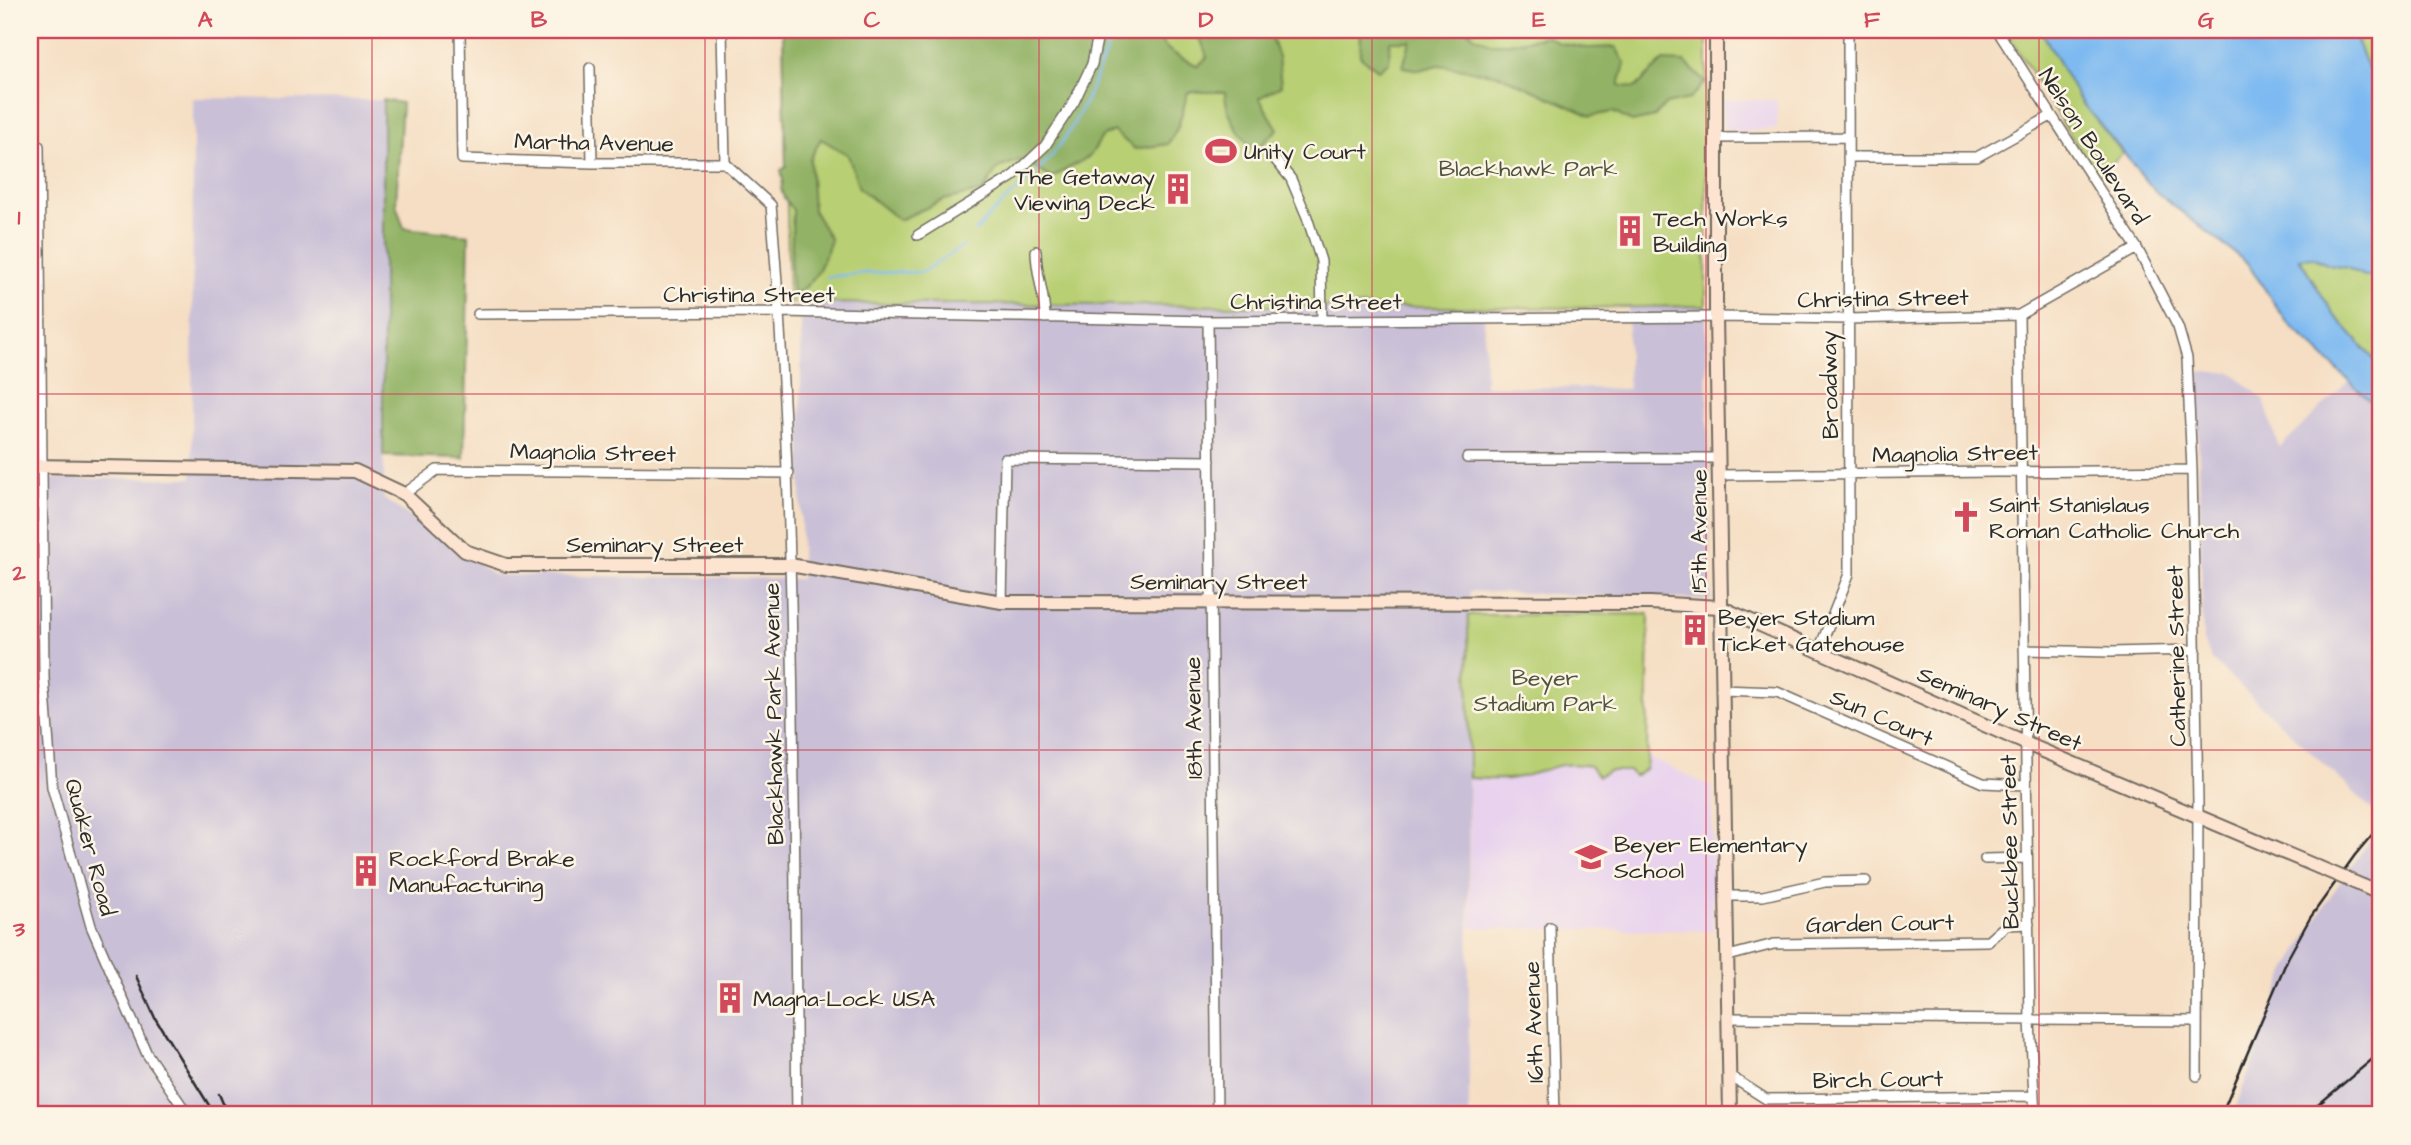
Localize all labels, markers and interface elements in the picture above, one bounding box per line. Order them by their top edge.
text: A [198,4,213,36]
text: B [531,4,548,36]
text: C [864,4,881,36]
text: D [1199,4,1214,36]
text: E [1532,4,1546,36]
text: F [1864,4,1881,36]
text: G [2198,4,2214,36]
street label: Nelson Boulevard [2031,62,2156,231]
street label: Martha Avenue [514,126,674,160]
sports icon: Unity Court [1204,134,1238,168]
place label: Unity Court [1244,136,1367,169]
park label: Blackhawk Park [1439,153,1617,185]
place label: The Getaway Viewing Deck [1014,161,1155,220]
building icon: The Getaway Viewing Deck [1161,172,1195,206]
text: 1 [18,201,21,233]
place label: Tech Works Building [1653,203,1788,262]
building icon: Tech Works Building [1613,214,1647,248]
street label: Christina Street [663,279,835,311]
street label: Christina Street [1797,281,1970,316]
street label: Christina Street [1230,286,1402,318]
street label: Broadway [1813,330,1848,439]
street label: Magnolia Street [510,436,677,471]
street label: Magnolia Street [1872,437,2039,472]
street label: 15th Avenue [1683,469,1715,593]
place label: Saint Stanislaus Roman Catholic Church [1989,489,2240,547]
church icon: Saint Stanislaus Roman Catholic Church [1949,500,1983,534]
street label: Seminary Street [566,529,744,562]
text: 2 [11,557,26,589]
street label: Catherine Street [2159,564,2195,747]
street label: Seminary Street [1130,566,1308,599]
street label: Blackhawk Park Avenue [756,582,792,845]
place label: Beyer Stadium Ticket Gatehouse [1718,602,1905,660]
building icon: Beyer Stadium Ticket Gatehouse [1678,613,1712,647]
street label: 18th Avenue [1177,656,1211,779]
street label: Seminary Street [1912,658,2088,761]
park label: Beyer Stadium Park [1473,662,1617,720]
street label: Sun Court [1825,681,1939,755]
street label: Buckbee Street [1992,754,2028,930]
street label: Quaker Road [56,775,124,920]
place label: Beyer Elementary School [1614,829,1808,887]
school or university icon: Beyer Elementary School [1574,840,1608,874]
place label: Rockford Brake Manufacturing [389,843,575,902]
building icon: Rockford Brake Manufacturing [349,854,383,888]
street label: Garden Court [1806,907,1955,941]
text: 3 [12,913,25,945]
street label: 16th Avenue [1516,960,1552,1083]
building icon: Magna-Lock USA [713,981,747,1015]
place label: Magna-Lock USA [753,983,935,1016]
street label: Birch Court [1812,1063,1944,1097]

